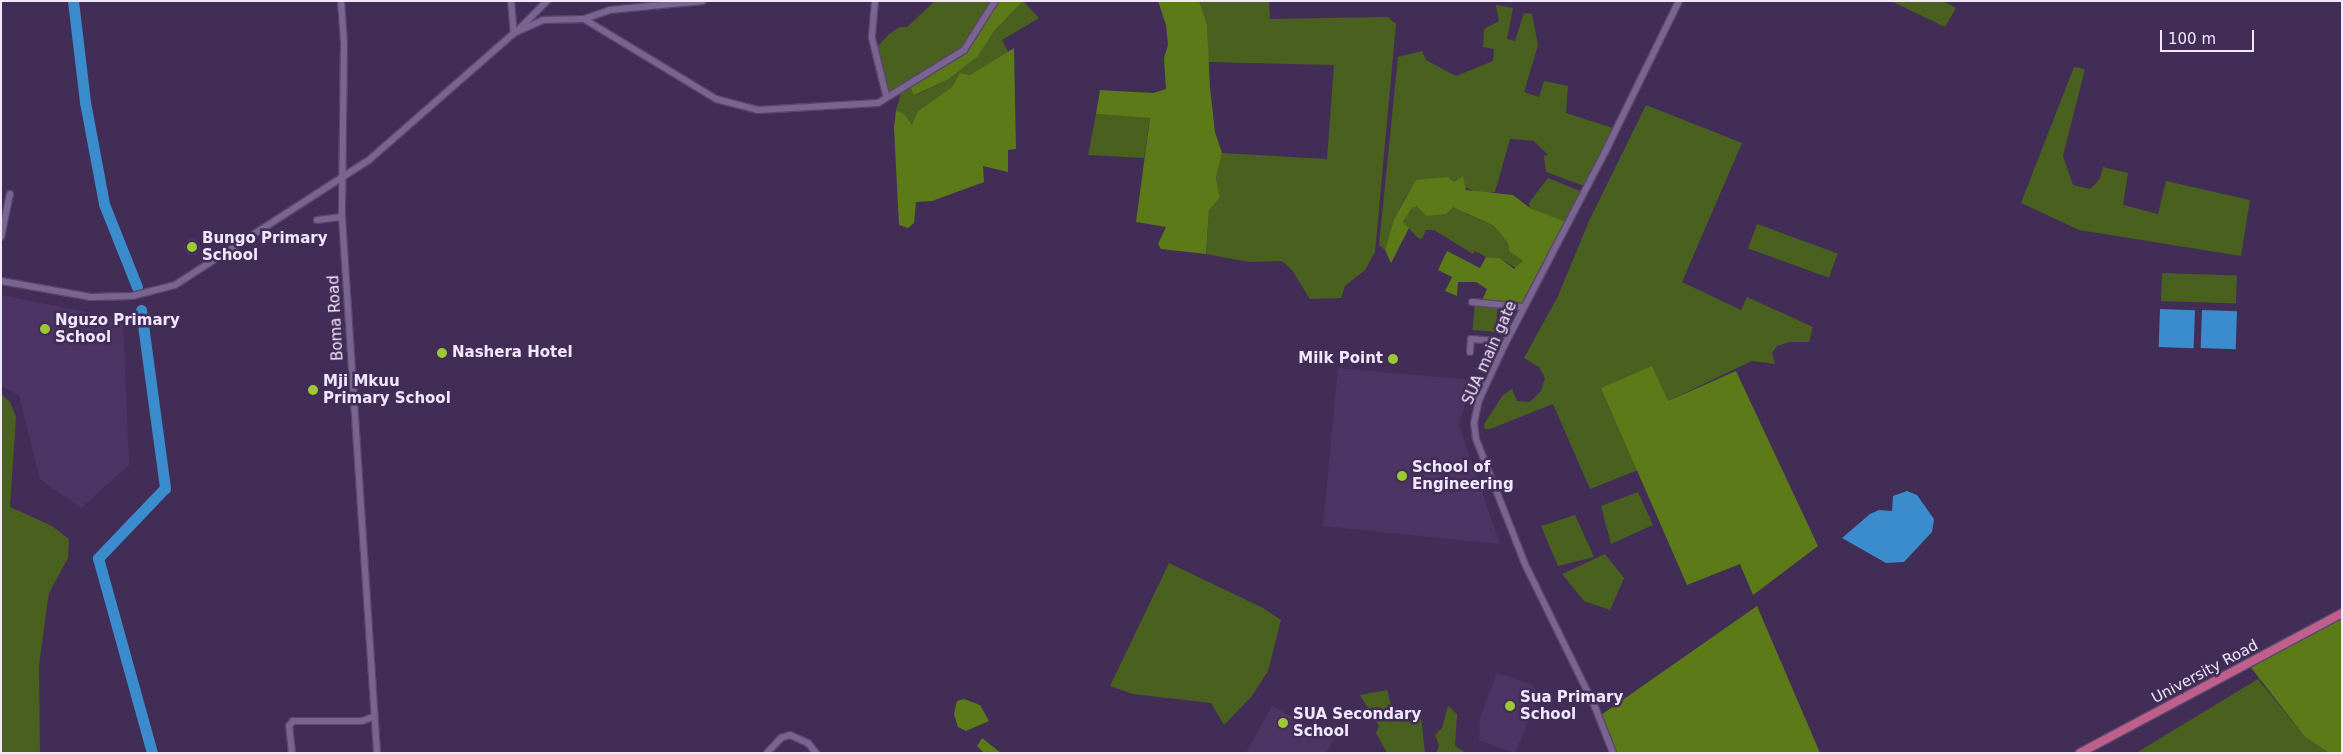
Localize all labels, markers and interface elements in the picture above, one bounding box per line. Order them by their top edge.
scale bar [2163,20,2257,52]
text: 100 m [2168,30,2216,48]
place label: Bungo Primary School [202,229,328,264]
marker: Bungo Primary School [186,241,198,253]
street label: Boma Road [325,275,347,361]
street label: SUA main gate [1459,298,1521,408]
place label: Nguzo Primary School [55,311,180,346]
marker: Nguzo Primary School [39,323,51,335]
place label: Nashera Hotel [452,344,573,362]
marker: Nashera Hotel [436,347,448,359]
place label: Milk Point [1298,350,1383,368]
marker: Milk Point [1387,353,1399,365]
place label: Mji Mkuu Primary School [323,372,451,407]
marker: Mji Mkuu Primary School [307,384,319,396]
place label: School of Engineering [1412,458,1514,493]
marker: School of Engineering [1396,470,1408,482]
street label: University Road [2149,636,2261,708]
place label: Sua Primary School [1520,688,1623,723]
marker: Sua Primary School [1504,700,1516,712]
place label: SUA Secondary School [1293,705,1421,740]
marker: SUA Secondary School [1277,717,1289,729]

